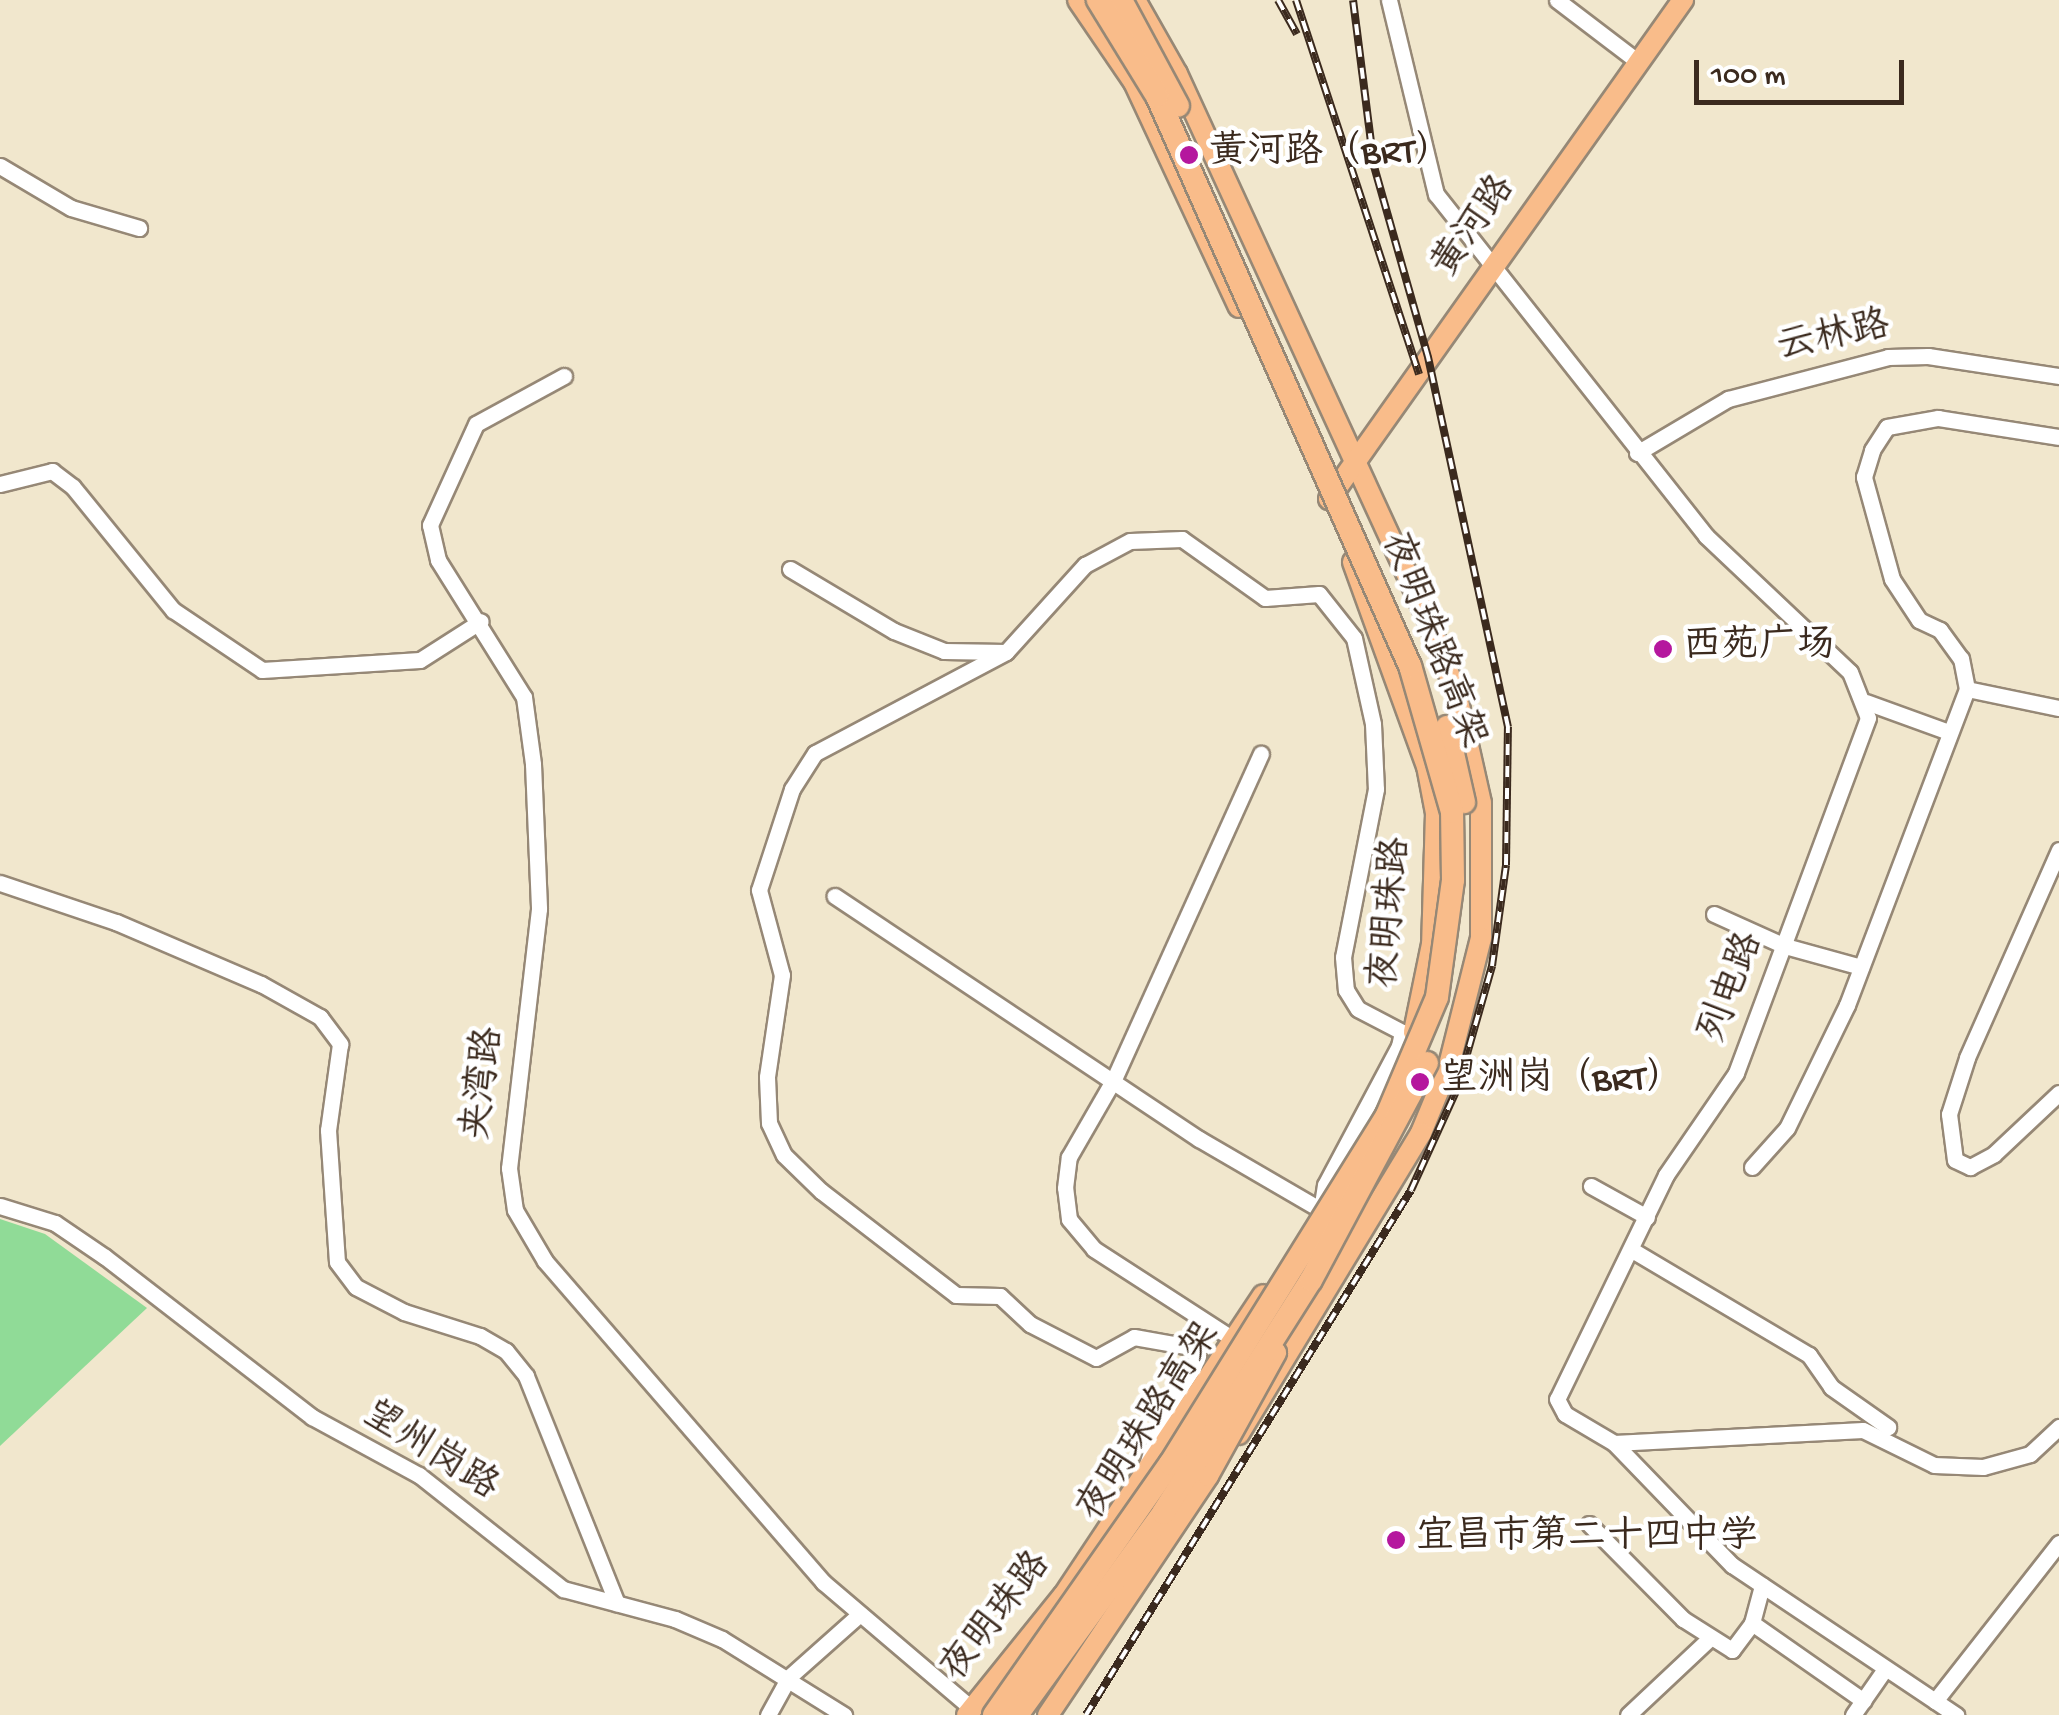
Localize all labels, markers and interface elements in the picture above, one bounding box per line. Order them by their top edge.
scale bar [1699,40,1909,102]
text: 100 m [1711,60,1786,95]
place label: 黄河路（BRT） [1209,132,1453,178]
marker: 黄河路（BRT） [1178,144,1200,166]
street label: 黄河路 [1425,168,1527,288]
street label: 云林路 [1774,305,1894,373]
street label: 夜明珠路高架 [1369,526,1493,756]
place label: 西苑广场 [1683,626,1835,672]
marker: 西苑广场 [1652,638,1674,660]
street label: 夜明珠路 [1364,835,1422,991]
street label: 列电路 [1692,927,1776,1049]
street label: 夹湾路 [456,1025,516,1143]
place label: 望洲岗（BRT） [1440,1059,1684,1105]
marker: 望洲岗（BRT） [1409,1071,1431,1093]
street label: 夜明珠路高架 [1070,1315,1232,1531]
street label: 望州岗路 [352,1393,506,1513]
place label: 宜昌市第二十四中学 [1416,1517,1758,1563]
marker: 宜昌市第二十四中学 [1385,1529,1407,1551]
street label: 夜明珠路 [933,1544,1063,1692]

